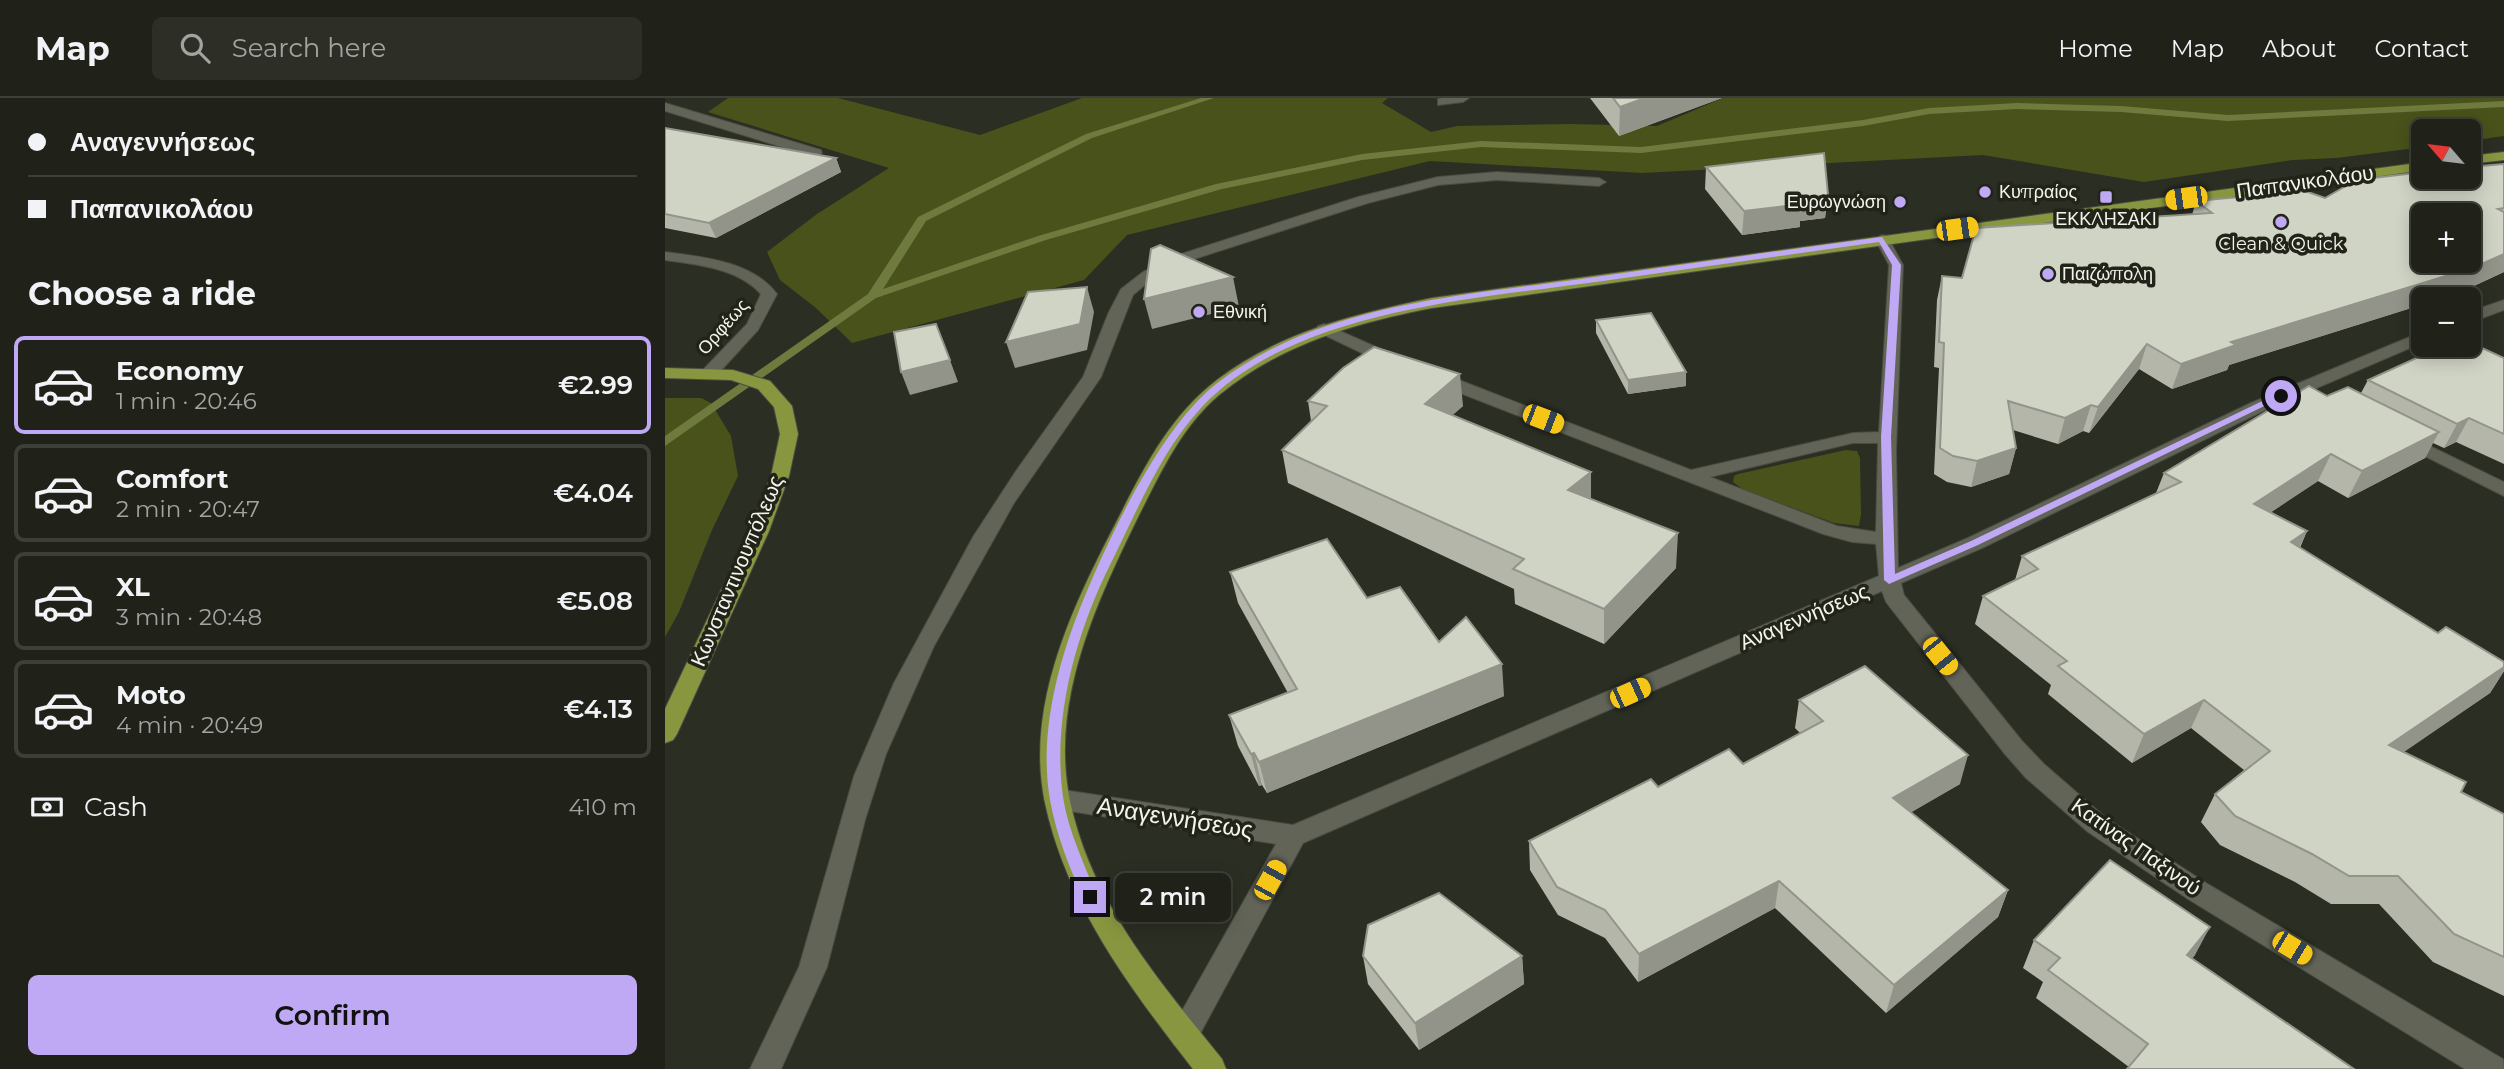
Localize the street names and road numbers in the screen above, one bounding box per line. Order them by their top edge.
street label: Παπανικολάου [2235,159,2375,204]
street label: Ορφέως [693,294,753,359]
street label: Κωνσταντινουπόλεως [685,472,788,670]
street label: Αναγεννήσεως [1736,578,1872,655]
street label: Αναγεννήσεως [1095,791,1255,844]
street label: Κατίνας Παξινού [2067,793,2206,900]

